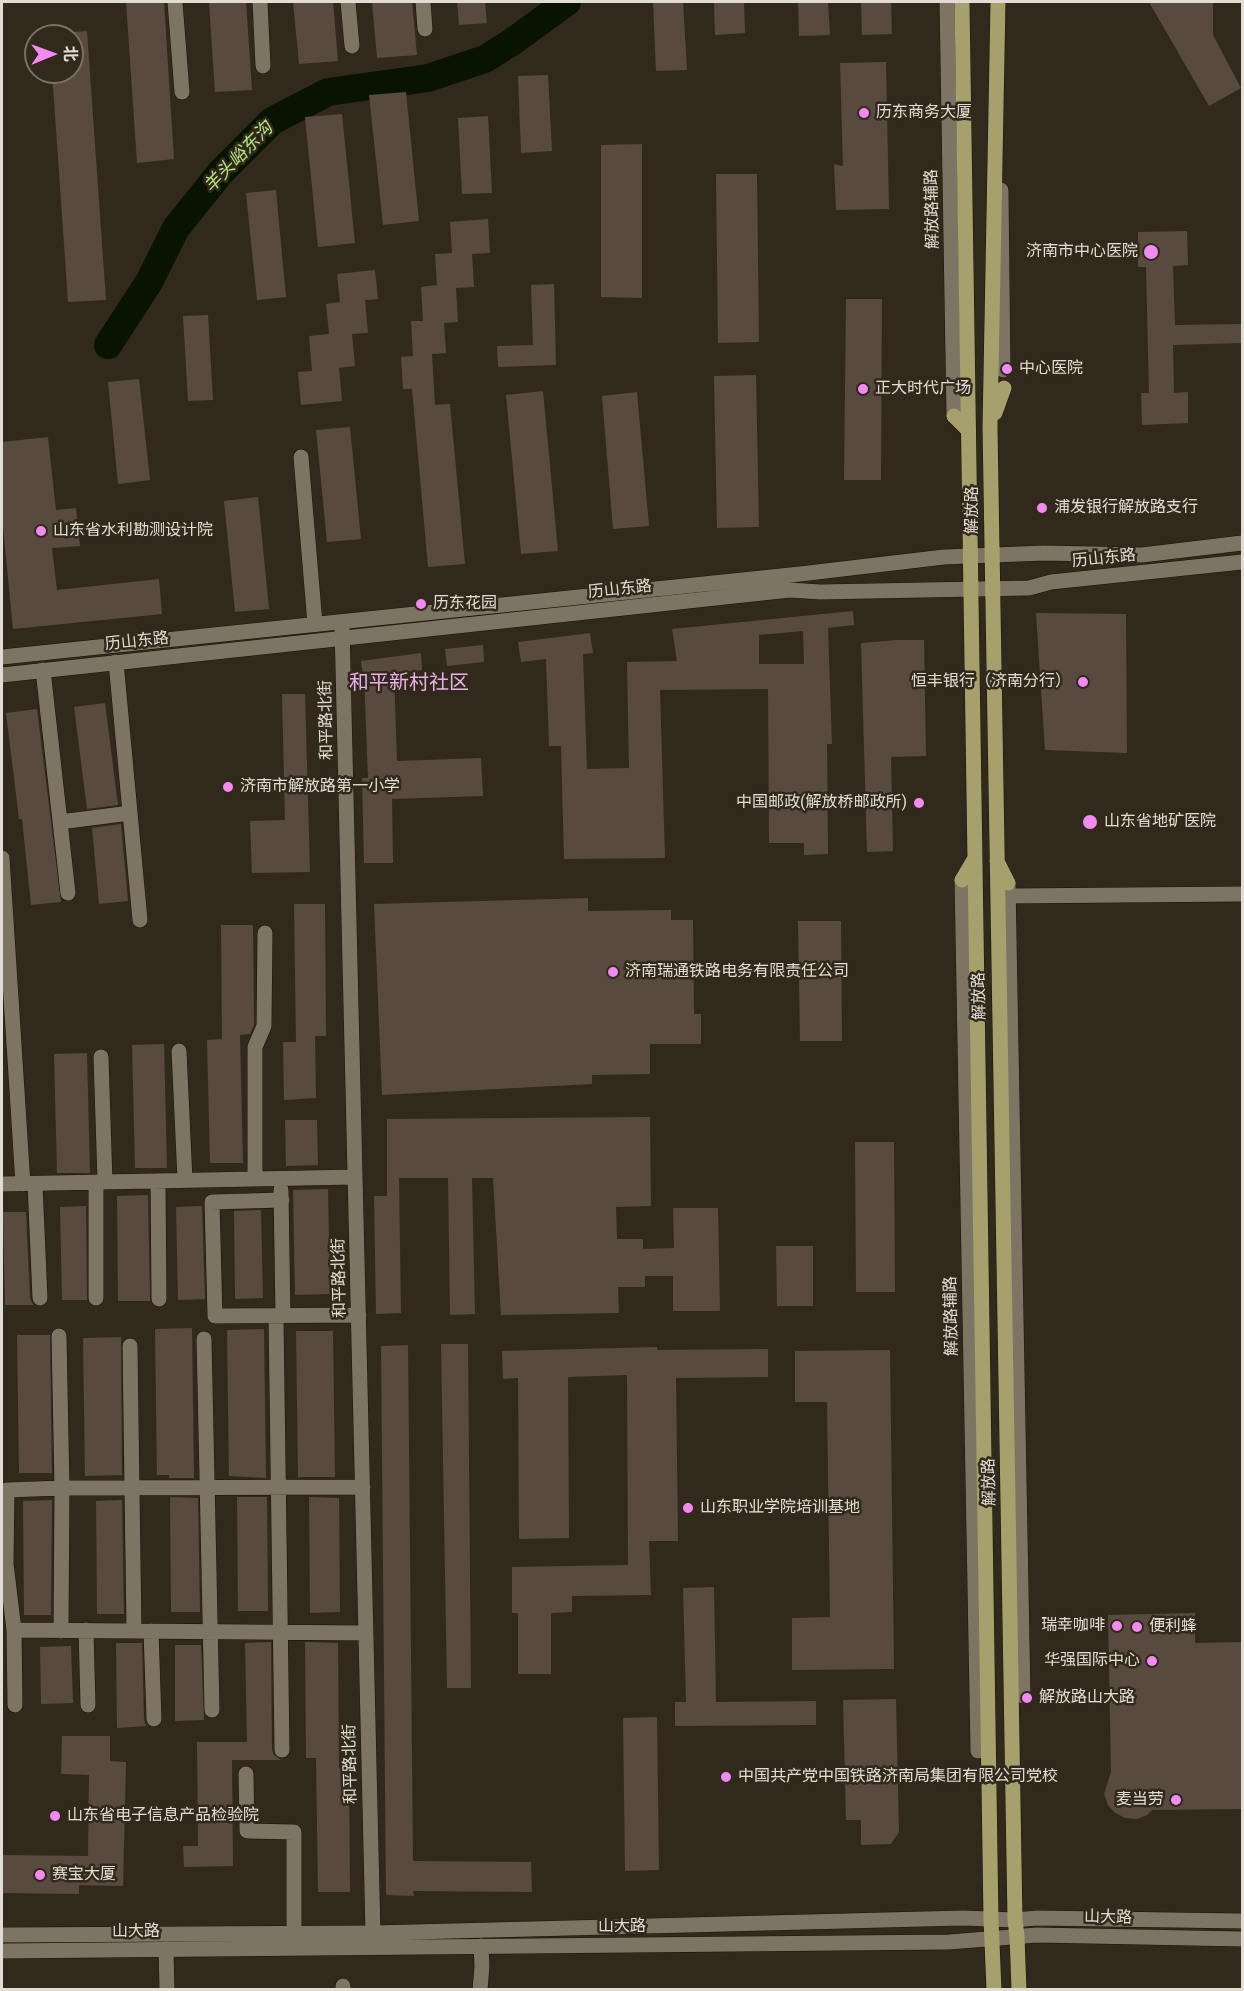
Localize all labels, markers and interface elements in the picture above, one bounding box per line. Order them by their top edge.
north arrow [24,24,84,84]
text: 北 [61,46,80,62]
place label: 历东商务大厦 [876,103,972,123]
marker: 历东商务大厦 [857,106,871,120]
water label: 羊头峪东沟 [200,118,278,198]
street label: 解放路辅路 [923,169,943,249]
place label: 济南市中心医院 [1026,242,1138,262]
marker: 济南市中心医院 [1142,243,1160,261]
place label: 中心医院 [1019,359,1083,379]
marker: 中心医院 [1000,362,1014,376]
place label: 正大时代广场 [875,379,971,399]
marker: 正大时代广场 [856,382,870,396]
street label: 解放路 [963,486,983,534]
place label: 浦发银行解放路支行 [1054,498,1198,518]
marker: 浦发银行解放路支行 [1035,501,1049,515]
place label: 山东省水利勘测设计院 [53,521,213,541]
marker: 山东省水利勘测设计院 [34,524,48,538]
street label: 历山东路 [1071,546,1137,572]
street label: 历山东路 [587,577,653,603]
place label: 历东花园 [433,594,497,614]
marker: 历东花园 [414,597,428,611]
street label: 历山东路 [104,629,170,655]
district label: 和平新村社区 [349,672,469,696]
place label: 恒丰银行（济南分行） [911,672,1071,692]
marker: 恒丰银行（济南分行） [1076,675,1090,689]
street label: 和平路北街 [317,680,337,760]
place label: 济南市解放路第一小学 [240,777,400,797]
marker: 济南市解放路第一小学 [221,780,235,794]
place label: 中国邮政(解放桥邮政所) [736,793,907,813]
marker: 中国邮政(解放桥邮政所) [912,796,926,810]
place label: 山东省地矿医院 [1104,812,1216,832]
marker: 山东省地矿医院 [1081,813,1099,831]
place label: 济南瑞通铁路电务有限责任公司 [625,962,849,982]
marker: 济南瑞通铁路电务有限责任公司 [606,965,620,979]
street label: 解放路 [970,972,990,1020]
street label: 和平路北街 [330,1238,350,1318]
street label: 解放路辅路 [942,1276,962,1356]
street label: 解放路 [980,1458,1000,1506]
place label: 山东职业学院培训基地 [700,1498,860,1518]
marker: 山东职业学院培训基地 [681,1501,695,1515]
place label: 瑞幸咖啡 [1041,1616,1105,1636]
place label: 便利蜂 [1149,1617,1197,1637]
marker: 瑞幸咖啡 [1110,1619,1124,1633]
marker: 便利蜂 [1130,1620,1144,1634]
place label: 华强国际中心 [1044,1651,1140,1671]
marker: 华强国际中心 [1145,1654,1159,1668]
place label: 解放路山大路 [1039,1688,1135,1708]
marker: 解放路山大路 [1020,1691,1034,1705]
street label: 和平路北街 [341,1724,361,1804]
place label: 中国共产党中国铁路济南局集团有限公司党校 [738,1767,1058,1787]
marker: 中国共产党中国铁路济南局集团有限公司党校 [719,1770,733,1784]
place label: 麦当劳 [1116,1790,1164,1810]
marker: 麦当劳 [1169,1793,1183,1807]
place label: 山东省电子信息产品检验院 [67,1806,259,1826]
marker: 山东省电子信息产品检验院 [48,1809,62,1823]
place label: 赛宝大厦 [52,1865,116,1885]
marker: 赛宝大厦 [33,1868,47,1882]
street label: 山大路 [1084,1908,1132,1928]
street label: 山大路 [598,1917,646,1937]
street label: 山大路 [112,1922,160,1942]

